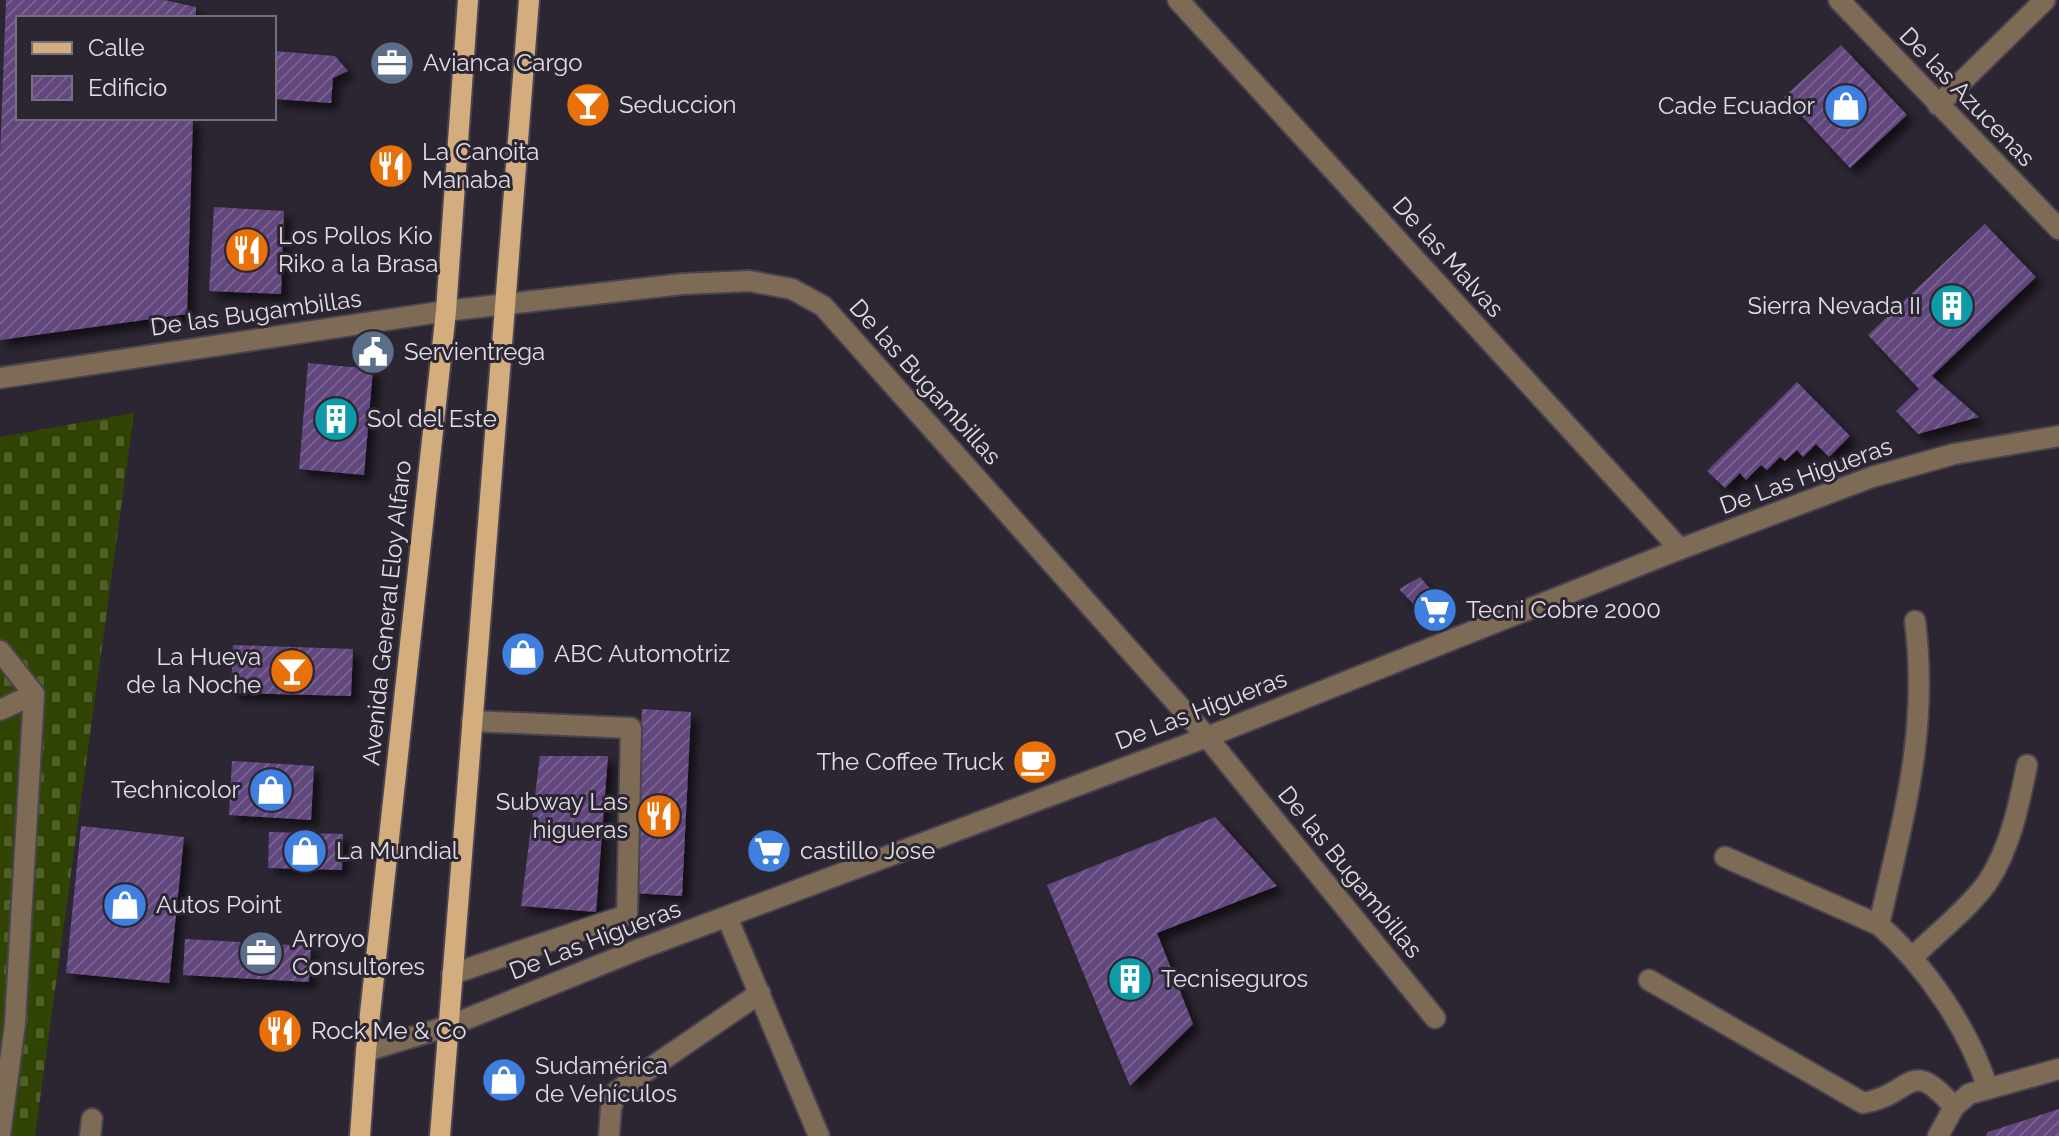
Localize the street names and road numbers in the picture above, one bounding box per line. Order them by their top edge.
street label: De las Azucenas [1894,21,2041,172]
street label: De las Malvas [1387,190,1510,323]
street label: De las Bugambillas [149,283,363,342]
street label: De las Bugambillas [843,293,1007,470]
street label: De Las Higueras [1716,431,1896,520]
street label: Avenida General Eloy Alfaro [356,459,417,767]
street label: De Las Higueras [1111,664,1291,756]
street label: De las Bugambillas [1272,780,1429,963]
street label: De Las Higueras [505,894,685,986]

